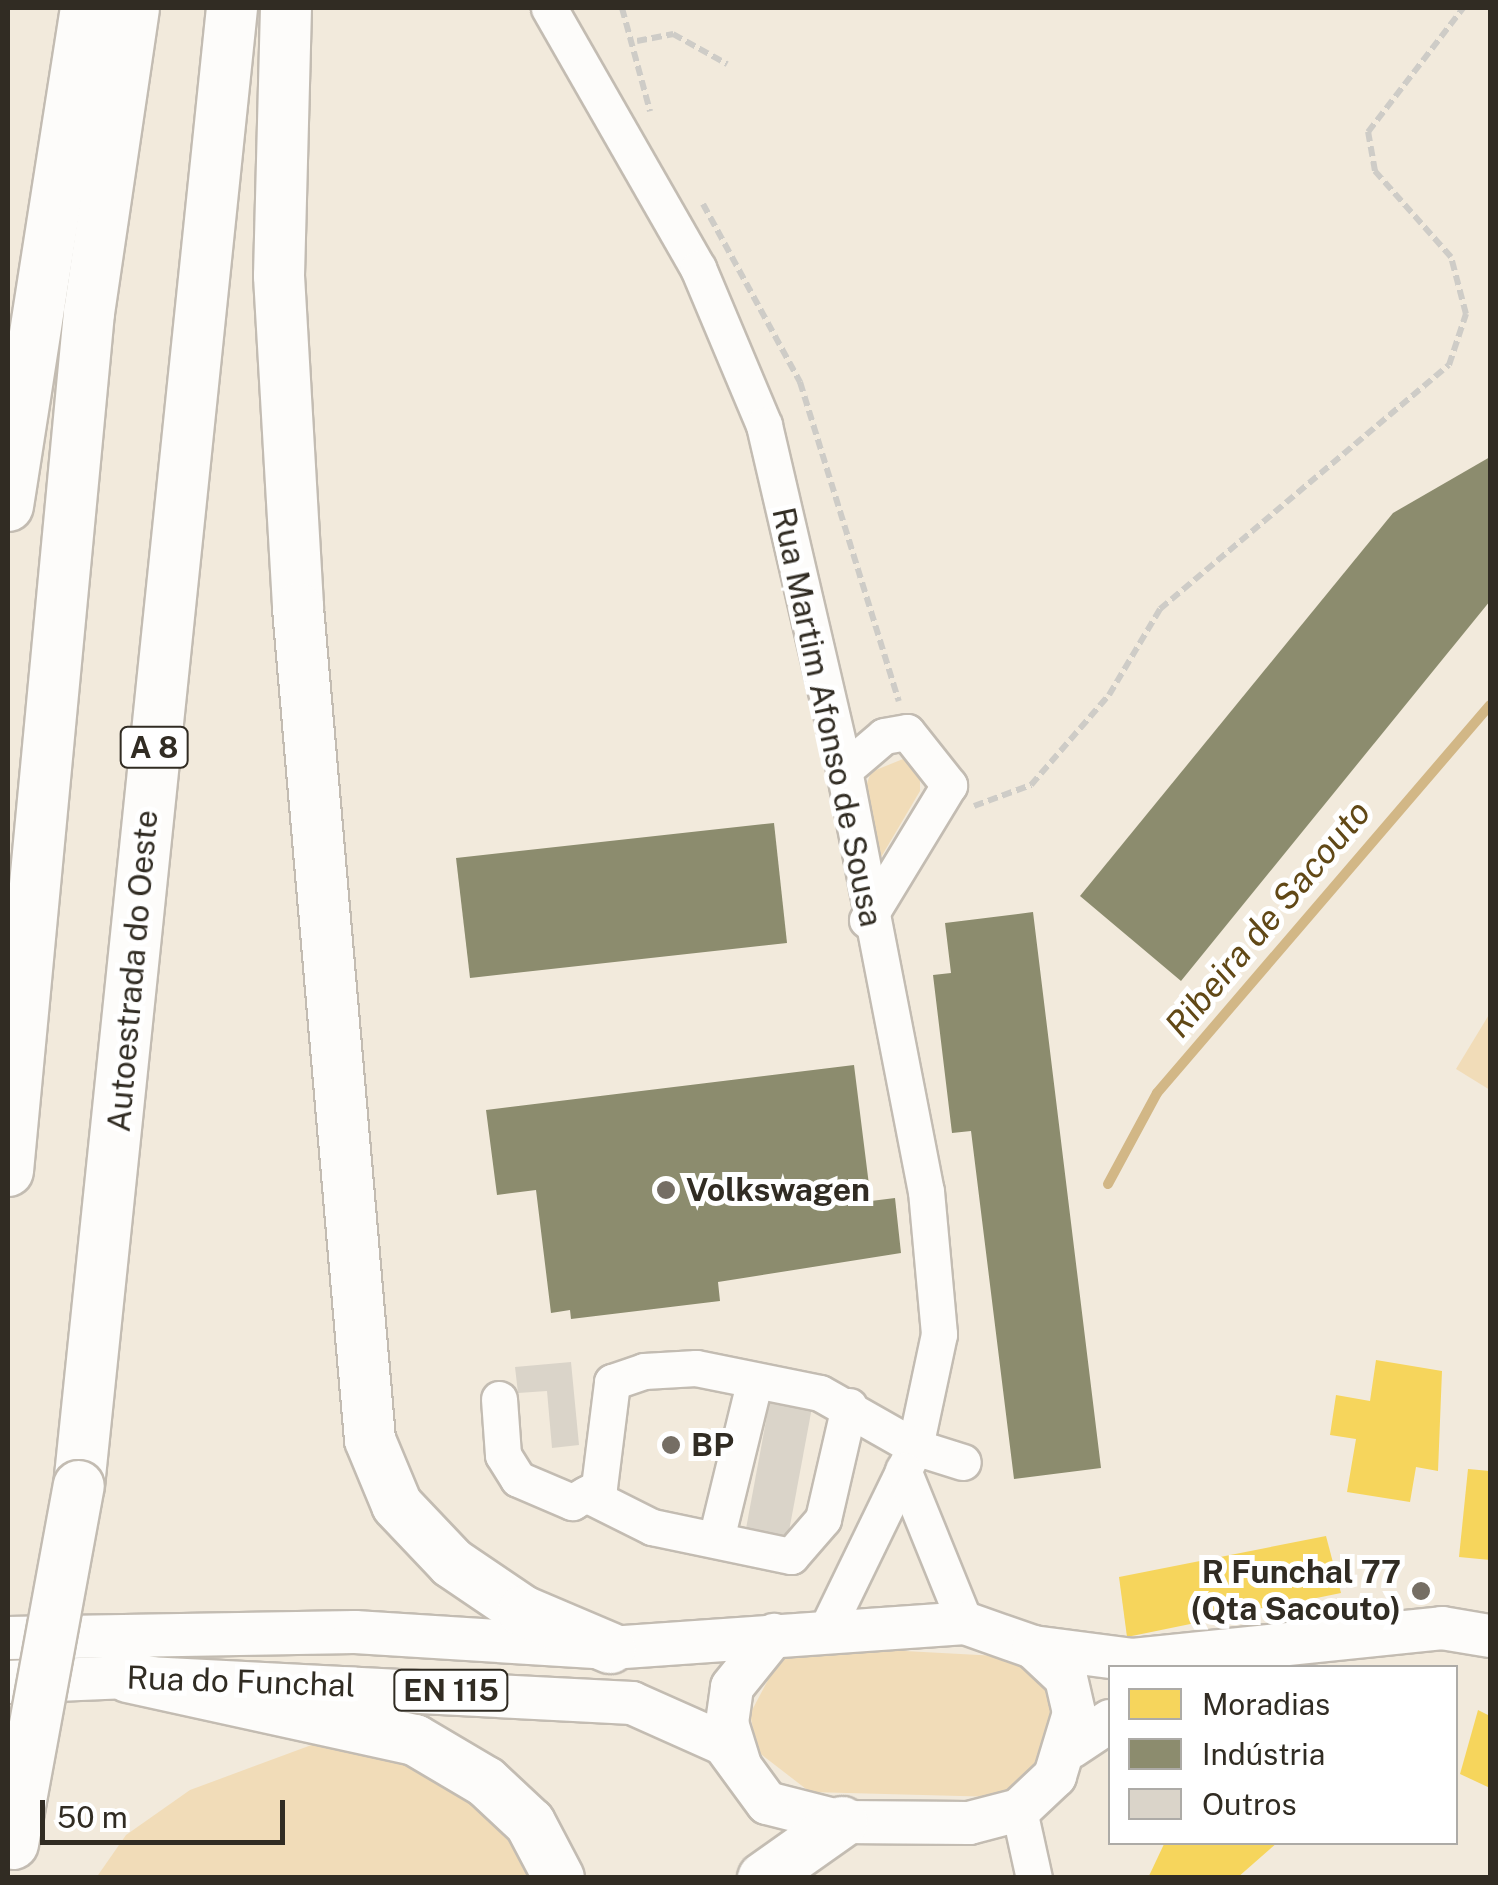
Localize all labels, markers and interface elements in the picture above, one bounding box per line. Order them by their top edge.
street label: Rua Martim Afonso de Sousa [764,503,890,931]
road number: A 8 [119,722,189,772]
water label: Ribeira de Sacouto [1156,792,1380,1046]
street label: Autoestrada do Oeste [100,808,166,1134]
place label: Volkswagen [686,1171,870,1209]
marker: Volkswagen [655,1179,677,1201]
place label: BP [691,1426,734,1464]
marker: BP [660,1434,682,1456]
place label: R Funchal 77 (Qta Sacouto) [1191,1554,1401,1629]
marker: R Funchal 77 (Qta Sacouto) [1410,1580,1432,1602]
street label: Rua do Funchal [126,1659,356,1705]
road number: EN 115 [391,1665,511,1715]
legend [1108,1665,1458,1845]
text: Moradias [1202,1686,1330,1722]
text: Indústria [1202,1736,1325,1772]
scale bar [45,1780,290,1842]
text: Outros [1202,1786,1297,1822]
text: 50 m [57,1799,128,1835]

